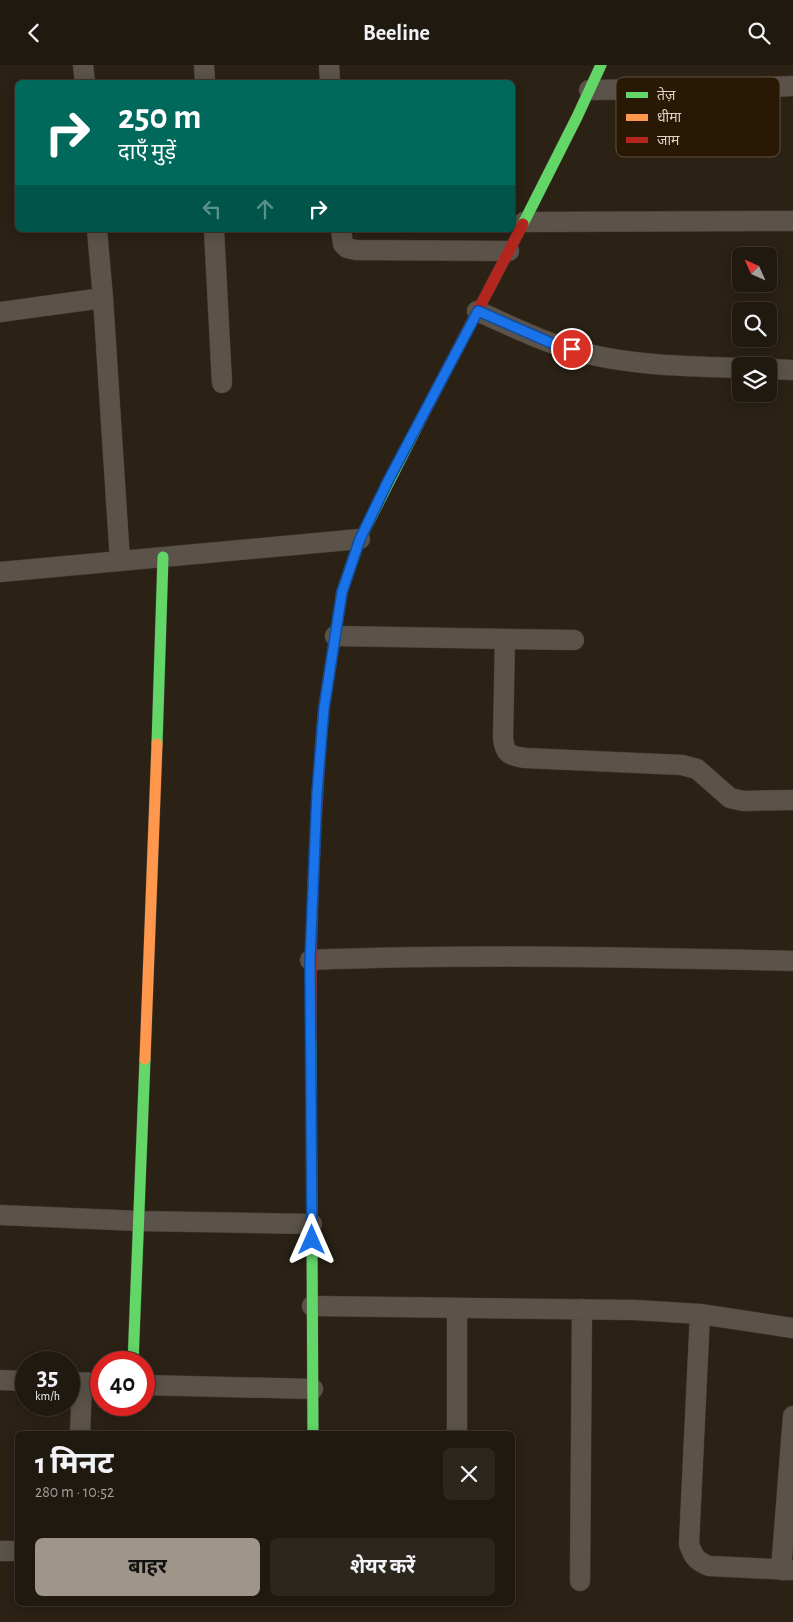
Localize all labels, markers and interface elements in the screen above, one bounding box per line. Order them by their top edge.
icon: back [20,19,48,47]
icon: search [745,19,773,47]
text: Beeline [363,22,430,44]
legend [616,77,780,157]
text: तेज़ [657,86,676,103]
icon: right [35,100,100,165]
text: 250 m [118,100,201,135]
text: धीमा [657,109,682,125]
text: जाम [657,134,680,148]
text: दाएँ मुड़ें [118,141,176,163]
icon: left [198,195,226,223]
icon: ahead [251,195,279,223]
icon: right [304,195,332,223]
north arrow [732,247,778,293]
map controls [732,247,777,402]
button: search [732,302,777,347]
pin [551,328,593,370]
icon: arrive [558,335,586,363]
button: layers [732,357,777,402]
position arrow [285,1213,337,1265]
speed limit sign: 40 [90,1351,155,1416]
text: 35 [37,1365,58,1390]
text: km/h [35,1390,60,1402]
button: close [443,1448,495,1500]
text: 1 मिनट [35,1449,113,1479]
text: 280 m · 10:52 [35,1484,114,1500]
button: बाहर [35,1538,260,1596]
button: शेयर करें [270,1538,495,1596]

